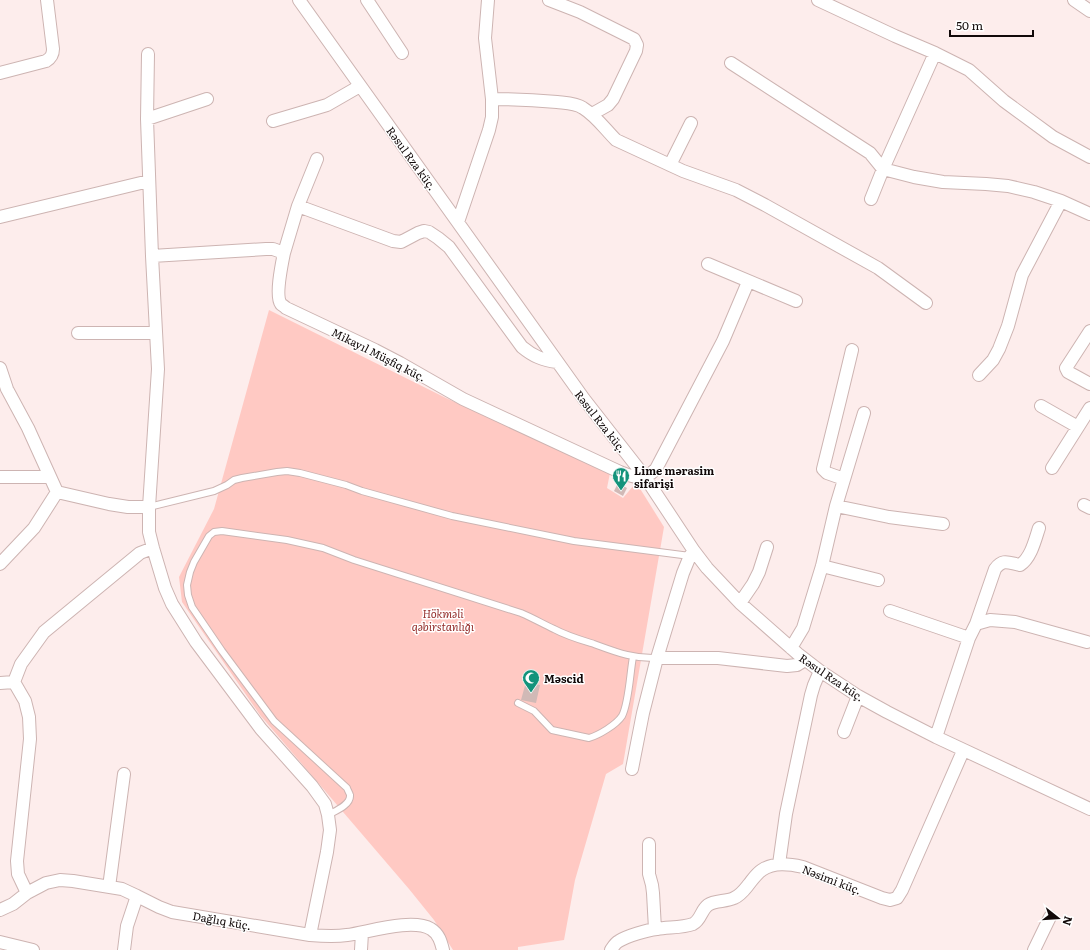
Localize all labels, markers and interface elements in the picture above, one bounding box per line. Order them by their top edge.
scale bar [950,12,1033,38]
text: 50 m [956,16,983,34]
street label: Rəsul Rza küç. [383,123,441,193]
street label: Mikayıl Müşfiq küç. [329,323,429,385]
street label: Rəsul Rza küç. [572,386,630,456]
place label: Lime mərasim sifarişi [634,462,714,491]
restaurant icon: Lime mərasim sifarişi [611,466,631,491]
park label: Hökməli qəbirstanlığı [412,605,475,634]
street label: Rəsul Rza küç. [796,649,868,705]
mosque icon: Məscid [521,668,541,693]
place label: Məscid [544,670,584,686]
street label: Nəsimi küç. [800,860,864,898]
north arrow [1038,898,1078,938]
street label: Dağlıq küç. [191,907,253,933]
text: N [1060,914,1078,928]

